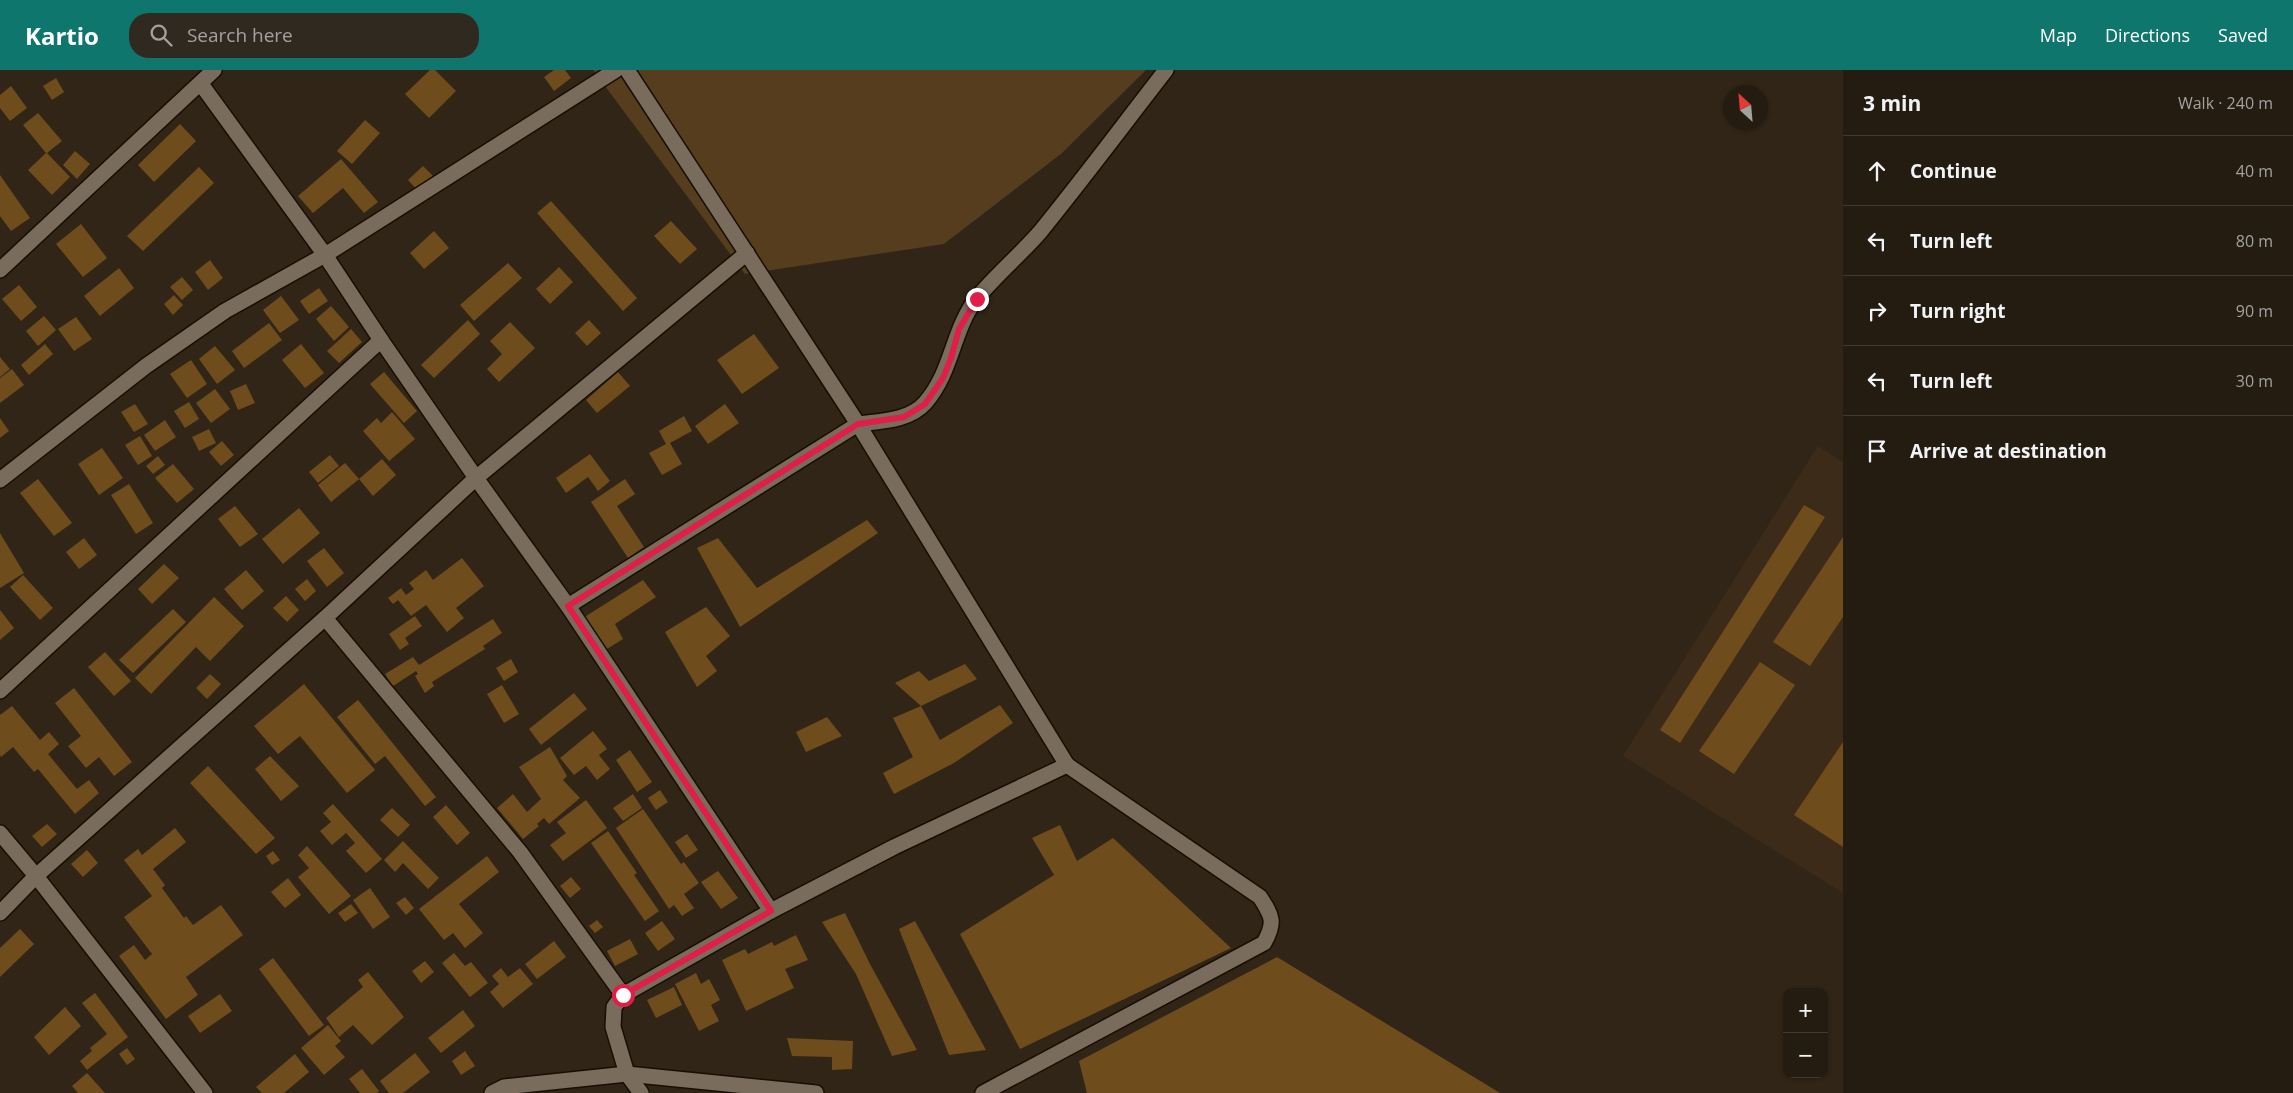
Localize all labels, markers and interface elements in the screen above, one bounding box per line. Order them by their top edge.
search box [129,13,479,58]
text: Kartio [25,19,99,52]
icon: search [147,21,175,49]
text: Search here [187,22,293,48]
text: Map [2040,23,2077,47]
text: Directions [2105,23,2190,47]
text: Saved [2218,23,2268,47]
north arrow [1723,85,1768,130]
text: 3 min [1863,89,1921,117]
text: Walk · 240 m [2178,92,2273,114]
icon: ahead [1863,157,1891,185]
text: Continue [1910,158,1997,184]
text: 40 m [2236,160,2273,182]
icon: left [1863,227,1891,255]
text: Turn left [1910,228,1992,254]
text: 80 m [2236,230,2273,252]
route end [966,288,989,311]
icon: right [1863,297,1891,325]
text: Turn right [1910,298,2005,324]
text: 90 m [2236,300,2273,322]
icon: left [1863,367,1891,395]
text: Turn left [1910,368,1992,394]
text: 30 m [2236,370,2273,392]
icon: arrive [1863,437,1891,465]
text: Arrive at destination [1910,438,2107,464]
route start [612,984,635,1007]
map controls [1783,988,1828,1078]
button: + [1783,988,1828,1033]
button: − [1783,1033,1828,1078]

